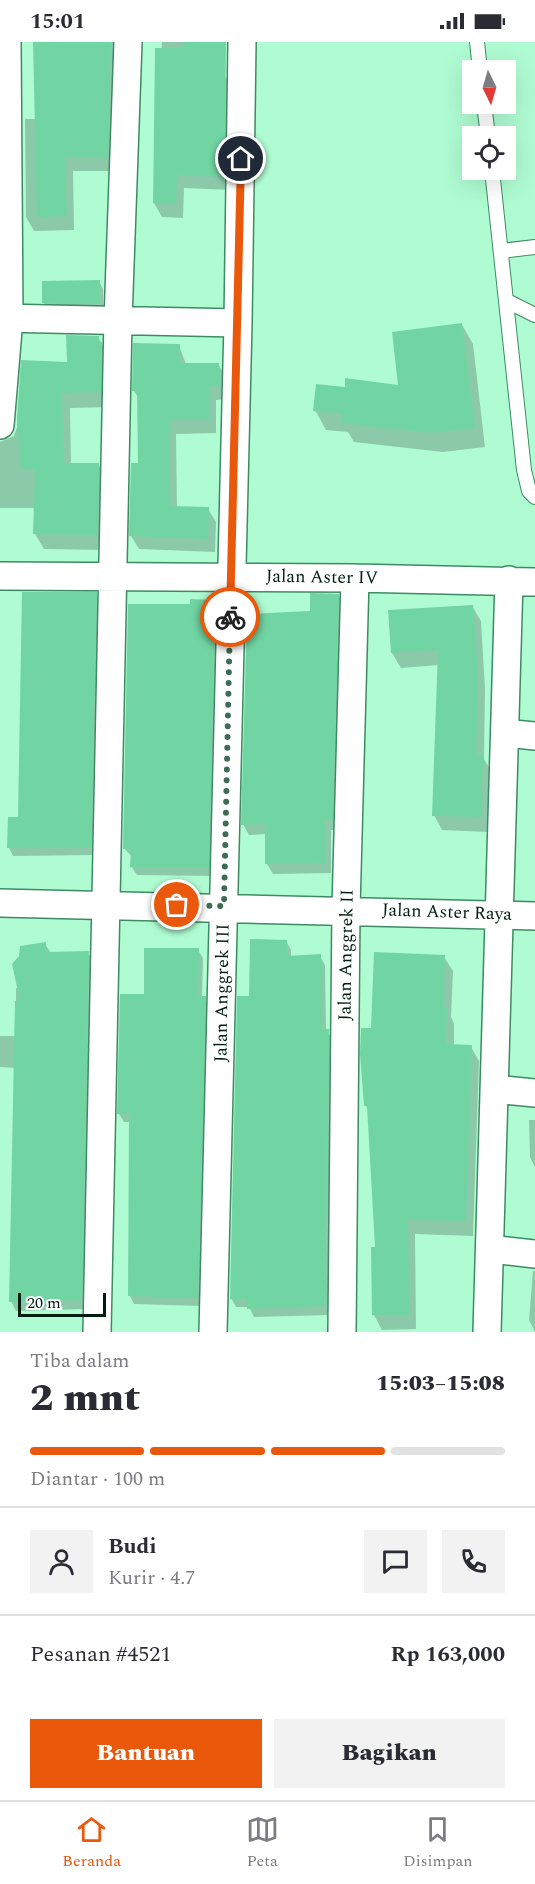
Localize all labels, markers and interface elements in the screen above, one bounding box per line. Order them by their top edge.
text: 15:01 [30,5,85,38]
north arrow [462,60,516,114]
map controls [462,60,516,180]
button: locate [462,126,516,180]
pin [215,133,266,184]
icon: home [224,142,257,175]
street label: Jalan Aster IV [266,563,378,591]
courier [200,587,260,647]
icon: bike [214,601,247,634]
pin [151,879,202,930]
icon: bag [160,888,193,921]
street label: Jalan Anggrek II [331,889,361,1021]
street label: Jalan Aster Raya [381,896,513,928]
street label: Jalan Anggrek III [207,923,237,1063]
scale bar [18,1290,106,1318]
text: 20 m [27,1291,61,1315]
text: Tiba dalam [30,1346,130,1376]
text: 15:03–15:08 [376,1367,505,1400]
text: 2 mnt [30,1369,140,1428]
text: Diantar · 100 m [30,1464,165,1494]
button: person [30,1530,93,1593]
text: Budi [108,1530,157,1563]
button: chat [364,1530,427,1593]
button: phone [442,1530,505,1593]
text: Kurir · 4.7 [108,1563,195,1593]
text: Pesanan #4521 [30,1638,171,1671]
text: Rp 163,000 [391,1638,505,1671]
button: Bantuan [30,1719,262,1788]
button: Bagikan [274,1719,505,1788]
tab: Beranda [62,1813,121,1873]
tab: Peta [246,1813,279,1873]
tab: Disimpan [403,1813,473,1873]

